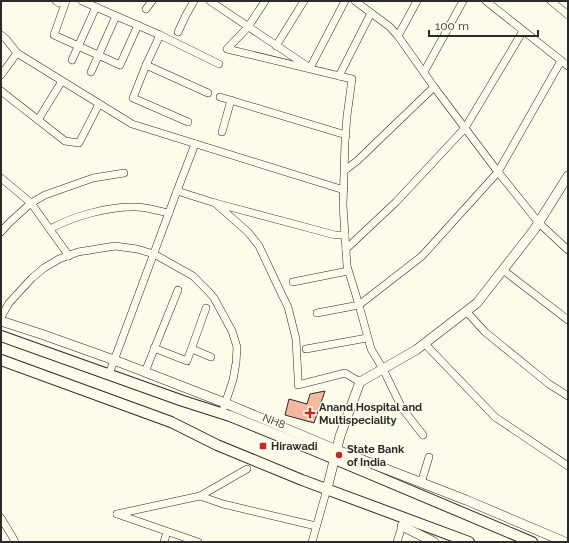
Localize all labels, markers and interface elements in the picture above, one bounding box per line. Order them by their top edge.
scale bar [429,12,538,38]
text: 100 m [435,19,469,33]
place label: Anand Hospital and Multispeciality [319,401,422,427]
marker: Anand Hospital and Multispeciality [304,407,316,419]
street label: NH8 [261,411,287,432]
place label: Hirawadi [271,440,318,453]
marker: Hirawadi [258,441,268,451]
place label: State Bank of India [347,443,405,469]
marker: State Bank of India [334,450,344,460]

